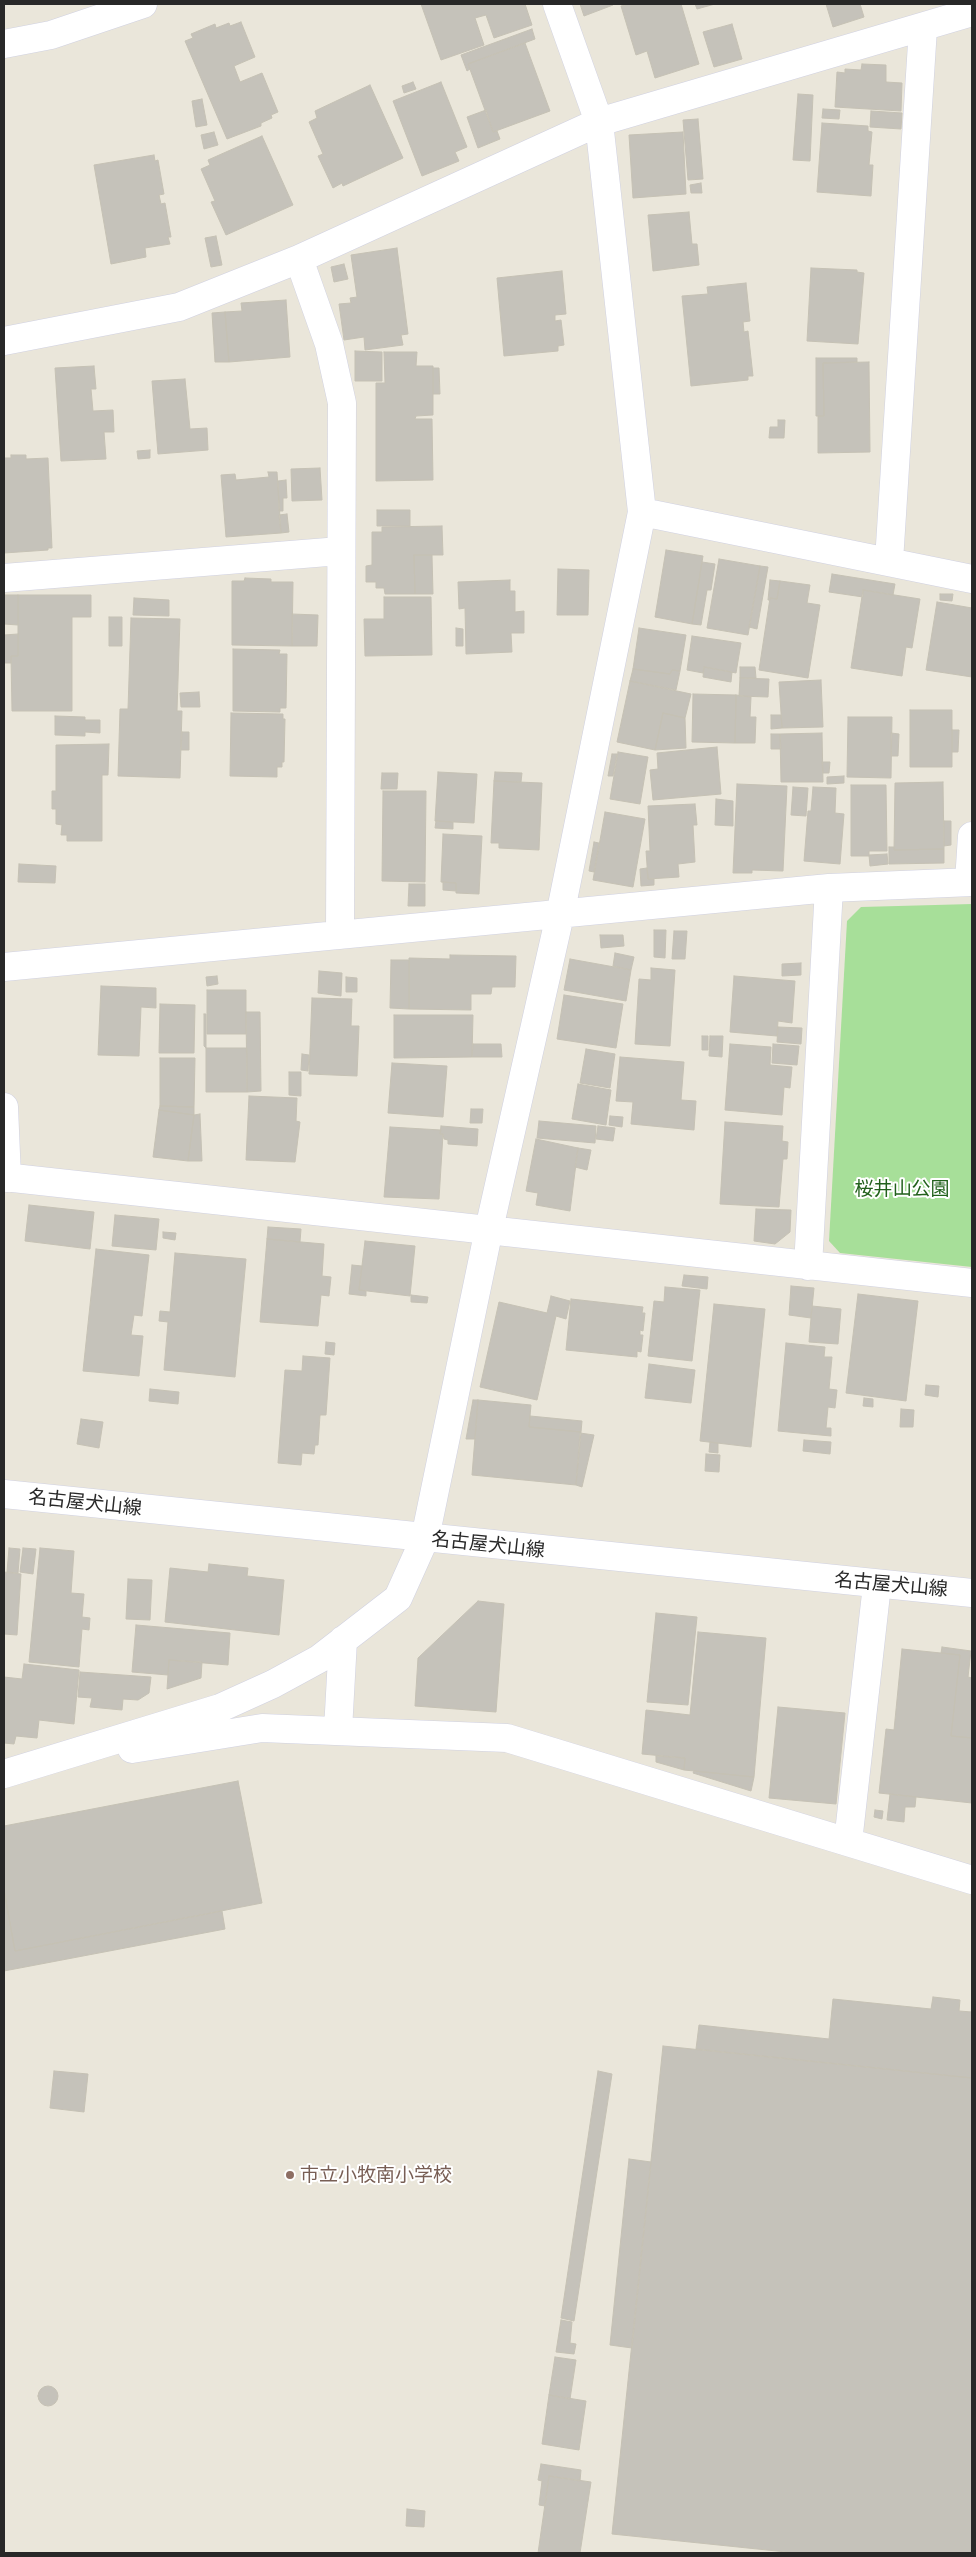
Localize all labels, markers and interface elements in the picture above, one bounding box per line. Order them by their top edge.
park label: 桜井山公園 [855,1178,949,1200]
street label: 名古屋犬山線 [27,1486,143,1520]
street label: 名古屋犬山線 [430,1528,546,1562]
street label: 名古屋犬山線 [833,1569,949,1601]
place label: 市立小牧南小学校 [300,2164,452,2186]
marker: 市立小牧南小学校 [284,2169,296,2181]

